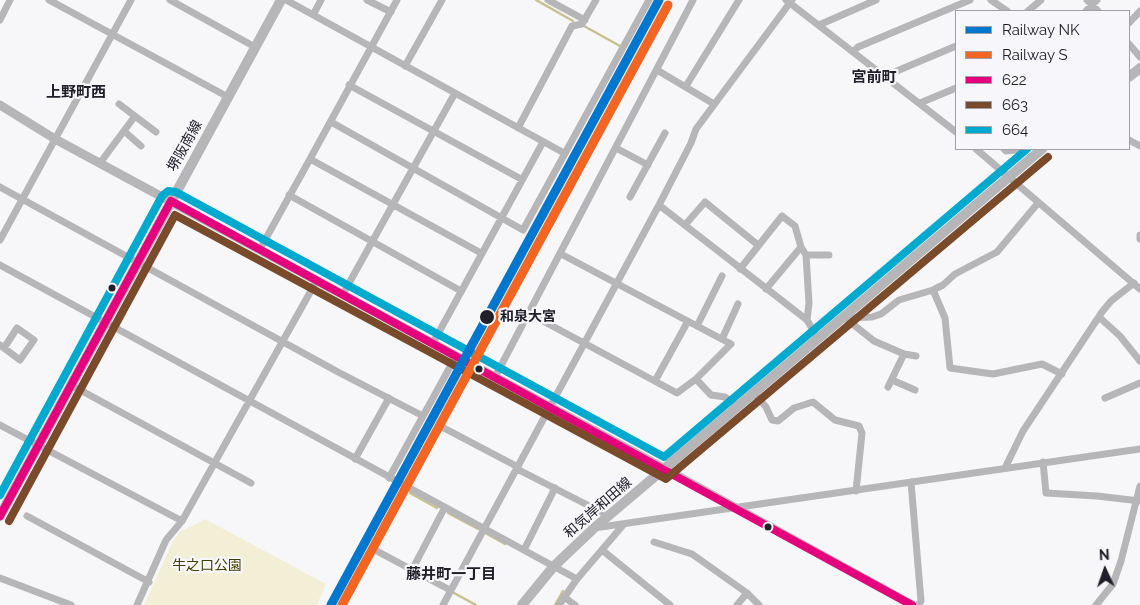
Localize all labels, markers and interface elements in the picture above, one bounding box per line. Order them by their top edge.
legend [955,10,1130,150]
text: Railway NK [1002,21,1080,39]
text: Railway S [1002,46,1068,64]
district label: 宮前町 [852,68,896,86]
text: 622 [1002,71,1027,89]
district label: 上野町西 [46,83,106,101]
text: 663 [1002,96,1028,114]
street label: 堺阪南線 [164,117,206,175]
text: 664 [1002,121,1028,139]
unlabelled marker [107,283,117,293]
marker: 和泉大宮 [478,308,496,326]
place label: 和泉大宮 [500,309,556,325]
unlabelled marker [474,364,484,374]
street label: 和気岸和田線 [561,474,635,542]
unlabelled marker [763,522,773,532]
north arrow [1080,545,1130,595]
text: N [1098,547,1110,563]
park label: 牛之口公園 [172,558,242,574]
district label: 藤井町一丁目 [406,565,496,583]

